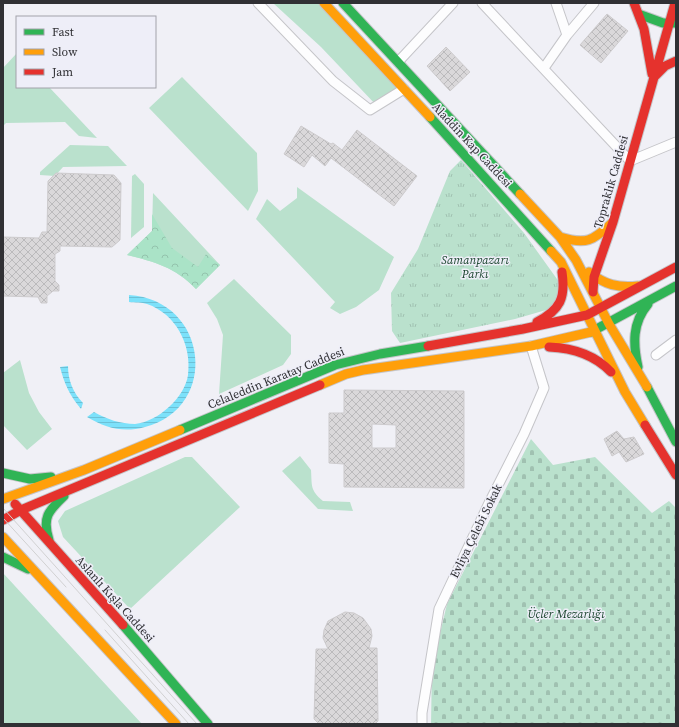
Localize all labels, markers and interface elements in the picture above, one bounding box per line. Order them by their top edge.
legend [16,16,156,88]
text: Fast [52,24,74,40]
text: Slow [52,44,78,60]
text: Jam [51,64,73,80]
street label: Aladdin Kap Caddesi [428,99,516,191]
street label: Topraklık Caddesi [590,133,632,230]
park label: Samanpazarı Parkı [441,252,509,282]
street label: Celaleddin Karatay Caddesi [205,343,347,413]
street label: Evliya Çelebi Sokak [446,481,506,581]
street label: Aslanlı Kışla Caddesi [72,552,158,646]
park label: Üçler Mezarlığı [527,606,605,622]

